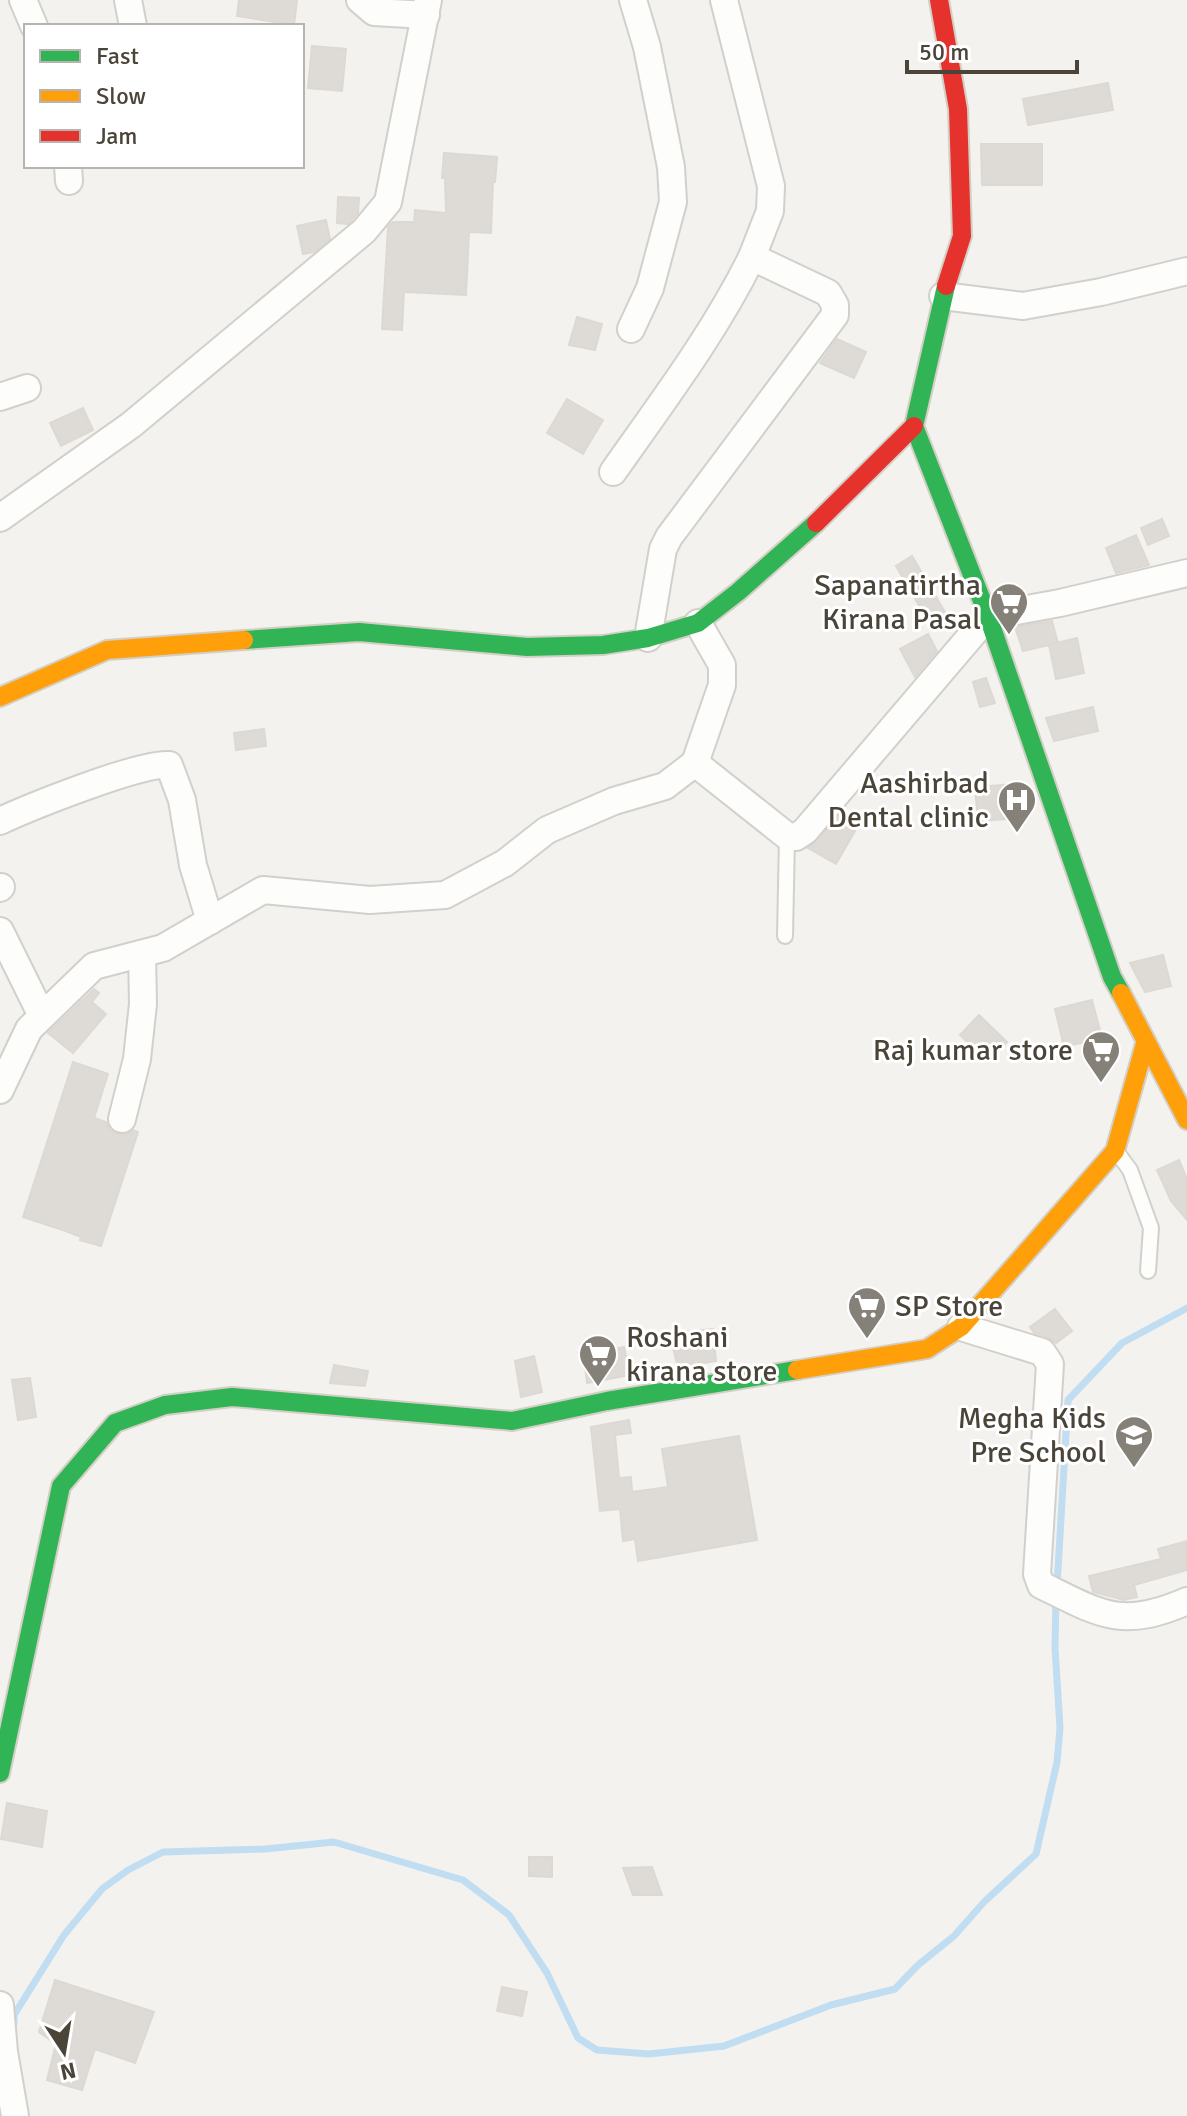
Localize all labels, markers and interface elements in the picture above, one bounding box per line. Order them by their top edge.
legend [24,24,304,168]
scale bar [907,24,1077,74]
text: 50 m [919,37,969,67]
text: Fast [96,41,139,71]
text: Slow [96,81,146,111]
text: Jam [96,121,137,151]
place label: Sapanatirtha Kirana Pasal [814,567,981,638]
supermarket icon: Sapanatirtha Kirana Pasal [988,581,1030,636]
place label: Aashirbad Dental clinic [827,765,989,836]
hospital icon: Aashirbad Dental clinic [996,779,1038,834]
supermarket icon: Raj kumar store [1080,1029,1122,1084]
place label: Raj kumar store [873,1032,1073,1069]
supermarket icon: SP Store [846,1285,888,1340]
place label: SP Store [895,1288,1003,1325]
place label: Roshani kirana store [626,1319,778,1390]
supermarket icon: Roshani kirana store [577,1333,619,1388]
place label: Megha Kids Pre School [958,1400,1106,1471]
school or university icon: Megha Kids Pre School [1113,1414,1155,1469]
north arrow [24,2012,104,2092]
text: N [58,2056,78,2086]

